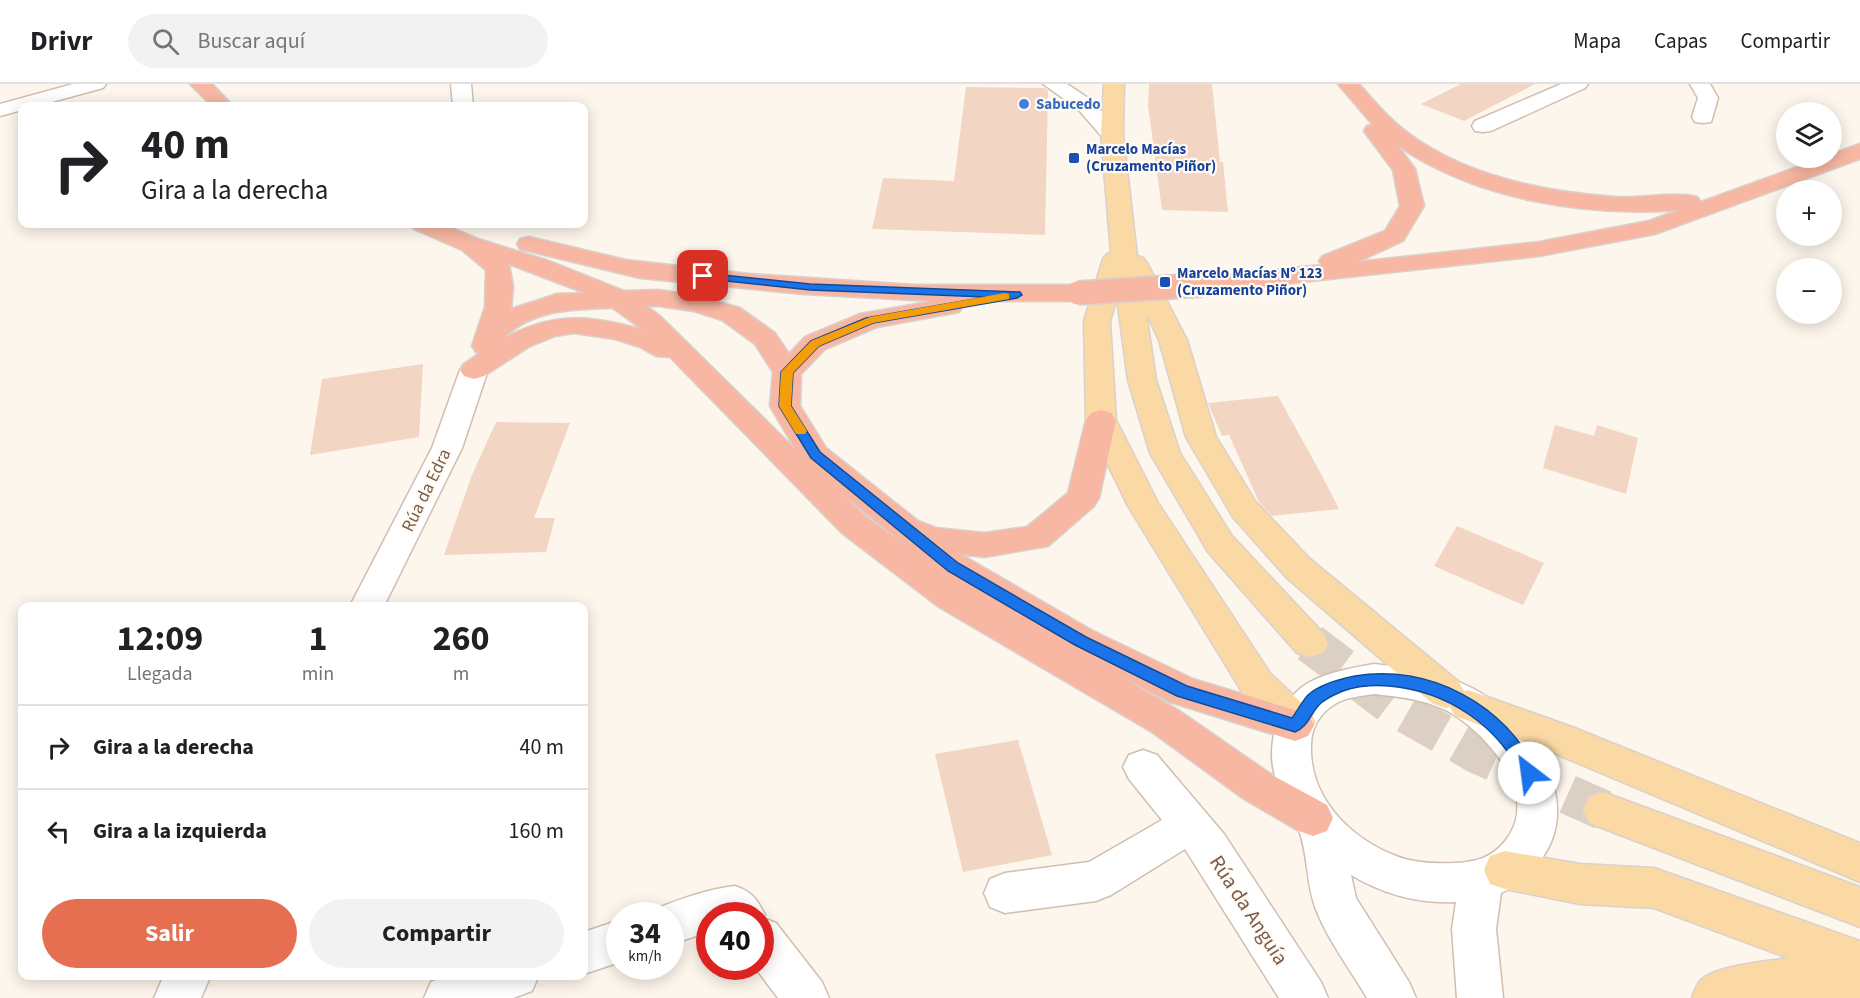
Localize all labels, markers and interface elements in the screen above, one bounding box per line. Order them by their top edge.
search box [128,14,548,68]
text: Drivr [30,21,92,61]
icon: search [149,25,182,58]
text: Buscar aquí [197,25,305,57]
text: Mapa [1573,26,1621,56]
text: Capas [1654,26,1707,56]
text: Compartir [1740,26,1830,56]
place label: Sabucedo [1036,94,1101,115]
marker: Sabucedo [1017,97,1031,111]
map controls [1776,102,1842,324]
button: layers [1776,102,1842,168]
text: 40 m [141,115,230,175]
icon: right [42,126,120,204]
place label: Marcelo Macías (Cruzamento Piñor) [1086,139,1216,177]
marker: Marcelo Macías (Cruzamento Piñor) [1067,151,1081,165]
text: Gira a la derecha [141,171,328,210]
button: + [1776,180,1842,246]
pin [677,250,728,301]
button: − [1776,258,1842,324]
icon: arrive [686,259,719,292]
place label: Marcelo Macías Nº 123 (Cruzamento Piñor) [1177,263,1323,301]
marker: Marcelo Macías Nº 123 (Cruzamento Piñor) [1158,275,1172,289]
street label: Rúa da Edra [396,444,457,536]
text: 12:09 [116,613,203,664]
text: 1 [308,613,327,664]
text: 260 [433,613,490,664]
text: Llegada [127,660,193,688]
text: min [302,660,334,688]
text: m [453,660,469,688]
icon: right [42,731,75,764]
text: Gira a la derecha [93,731,254,763]
text: 40 m [519,731,564,763]
position arrow [1497,741,1561,805]
icon: left [42,815,75,848]
text: Gira a la izquierda [93,815,267,847]
text: 160 m [509,815,564,847]
street label: Rúa da Anguía [1202,849,1296,971]
button: Salir [42,899,297,968]
button: Compartir [309,899,564,968]
speed limit sign: 40 [696,902,774,980]
text: 34 [629,912,661,955]
text: km/h [628,946,662,967]

